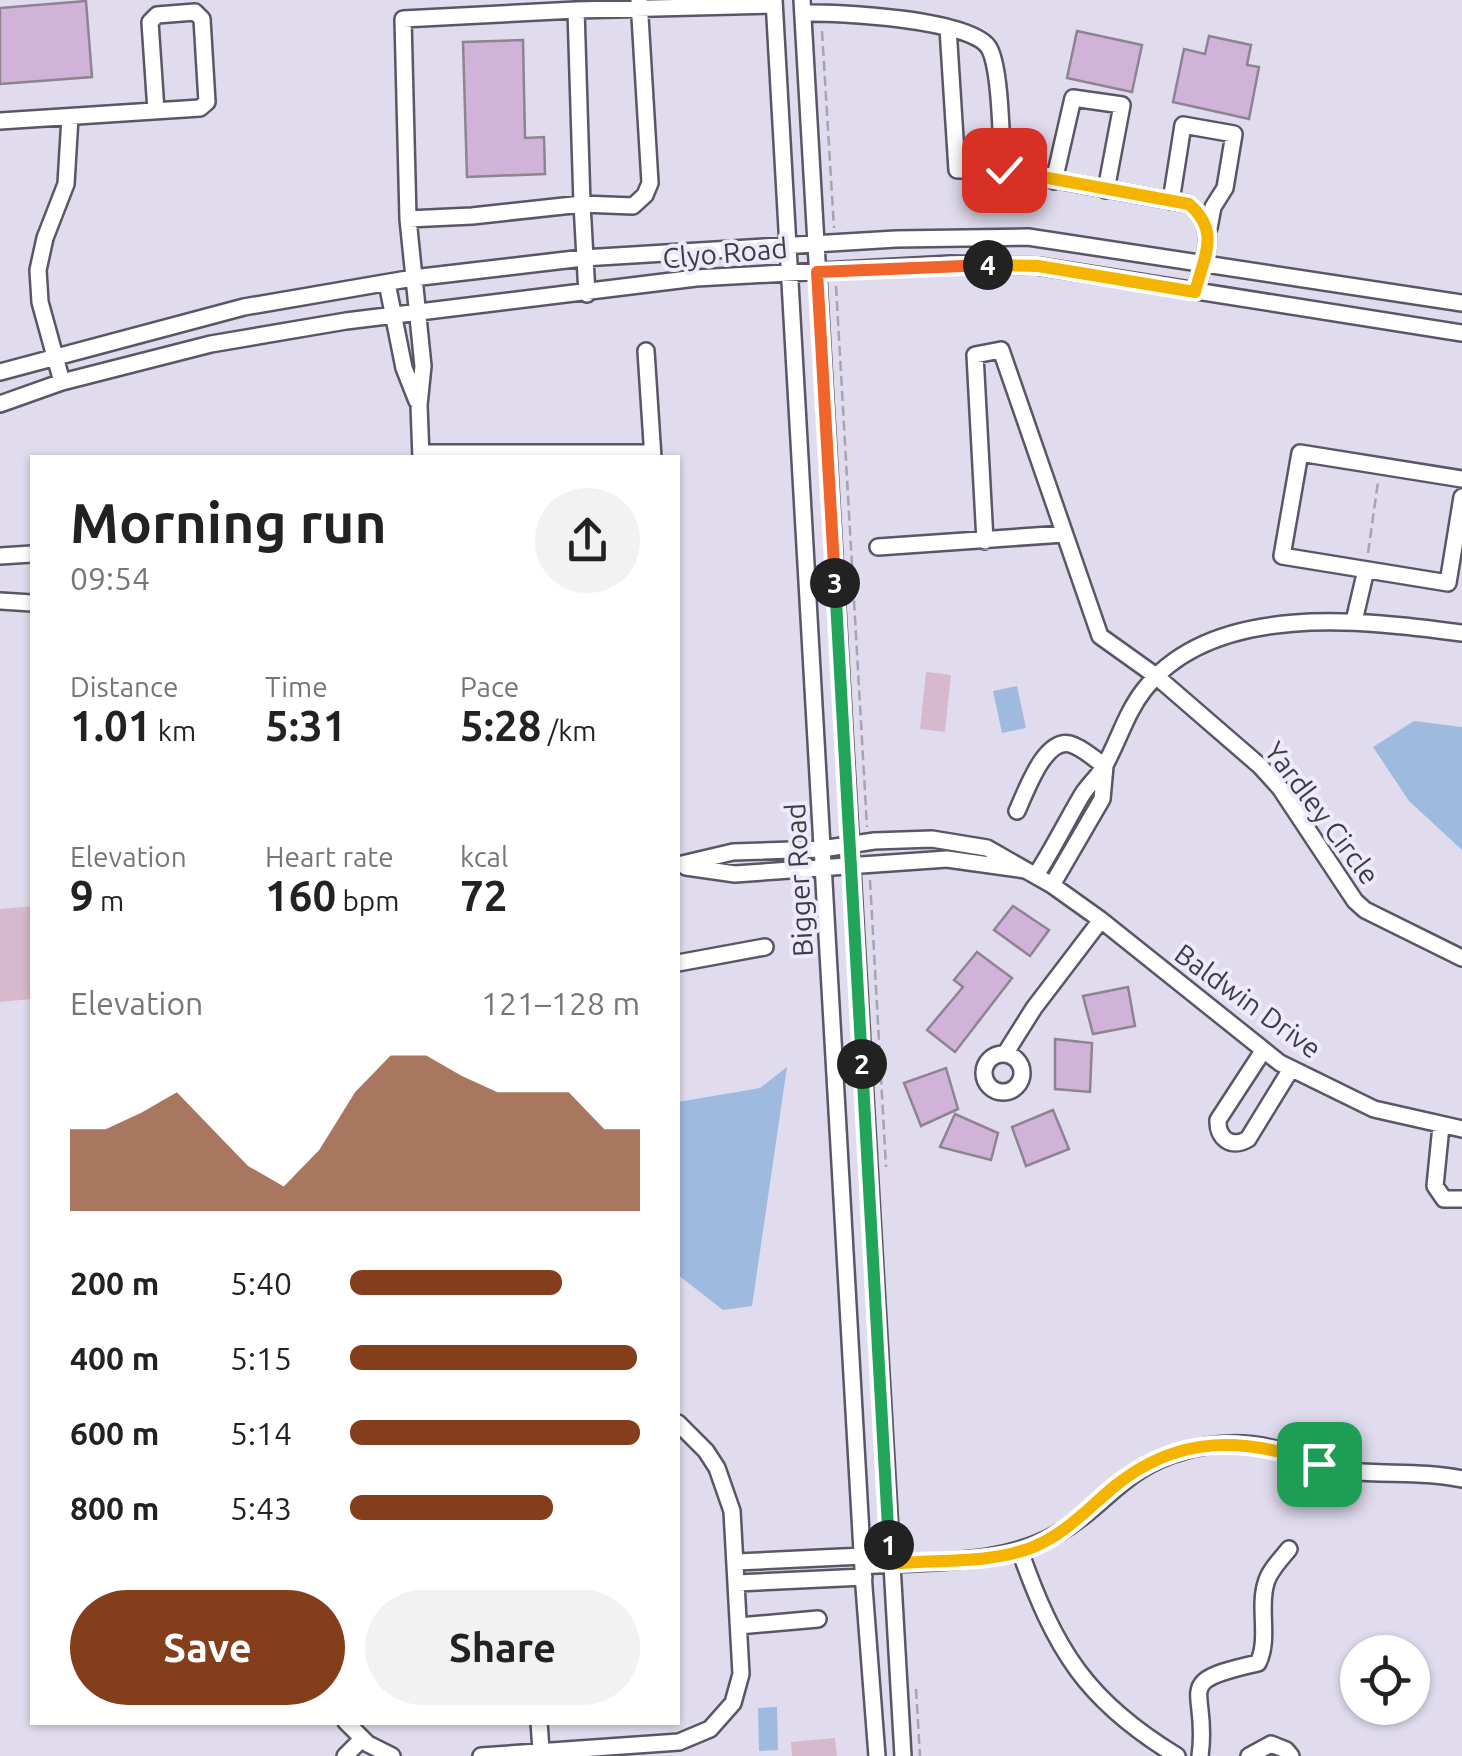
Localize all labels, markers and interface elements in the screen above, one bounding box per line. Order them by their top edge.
pin [962,128,1047,213]
icon: check [977,143,1032,198]
street label: Clyo Road [661,232,789,273]
pin: 4 [963,240,1013,290]
text: 4 [980,249,996,280]
button: share [535,488,640,593]
text: Morning run [70,492,387,553]
pin: 3 [810,558,860,608]
text: 09:54 [70,560,150,596]
text: 3 [827,567,843,598]
text: Distance [70,671,178,702]
text: Time [265,671,328,702]
text: Pace [460,671,519,702]
text: 1.01 [70,702,151,749]
text: 5:31 [265,702,346,749]
text: 5:28 [460,702,541,749]
text: km [151,715,196,746]
text: /km [541,715,596,746]
street label: Yardley Circle [1259,736,1386,890]
street label: Bigger Road [779,802,818,958]
text: Elevation [70,841,187,872]
text: Heart rate [265,841,394,872]
text: kcal [460,841,508,872]
text: 9 [70,872,94,919]
text: 160 [265,872,336,919]
text: 72 [460,872,507,919]
text: m [94,885,124,916]
text: bpm [336,885,399,916]
street label: Baldwin Drive [1169,937,1327,1064]
text: Elevation [70,985,203,1021]
text: 121–128 m [481,985,640,1021]
pin: 2 [837,1039,887,1089]
text: 2 [854,1048,870,1079]
text: 200 m [70,1265,159,1301]
text: 5:40 [230,1265,292,1301]
text: 400 m [70,1340,159,1376]
text: 5:15 [230,1340,292,1376]
text: 600 m [70,1415,159,1451]
text: 5:14 [230,1415,292,1451]
pin [1277,1422,1362,1507]
icon: arrive [1292,1437,1347,1492]
text: 800 m [70,1490,159,1526]
text: 5:43 [230,1490,292,1526]
pin: 1 [864,1520,914,1570]
text: 1 [881,1529,897,1560]
button: Save [70,1590,345,1705]
button: Share [365,1590,640,1705]
map controls [1340,1635,1430,1725]
button: locate [1340,1635,1430,1725]

